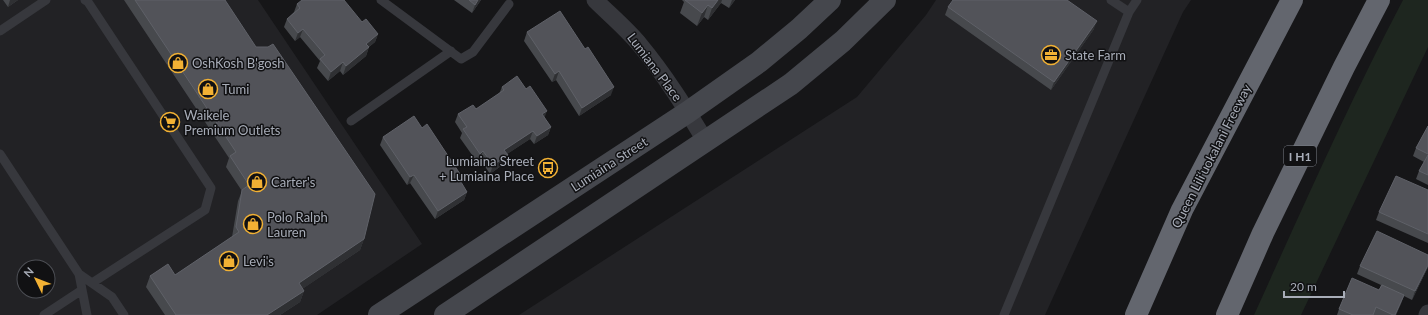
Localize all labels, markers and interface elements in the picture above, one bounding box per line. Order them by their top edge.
street label: Lumiana Place [624,30,686,104]
office icon: State Farm [1040,44,1062,66]
place label: State Farm [1065,47,1126,63]
shop icon: OshKosh B'gosh [167,52,189,74]
place label: OshKosh B'gosh [192,55,285,71]
shop icon: Tumi [197,78,219,100]
place label: Tumi [222,81,249,97]
street label: Queen Liliʻuokalani Freeway [1168,81,1254,231]
place label: Waikele Premium Outlets [184,107,281,138]
supermarket icon: Waikele Premium Outlets [159,111,181,133]
street label: Lumiaina Street [568,133,651,195]
road number: I H1 [1284,146,1316,166]
place label: Lumiaina Street + Lumiaina Place [439,153,534,184]
bus stop icon: Lumiaina Street + Lumiaina Place [537,157,559,179]
shop icon: Carter's [246,171,268,193]
place label: Carter's [271,174,316,190]
place label: Polo Ralph Lauren [267,209,328,240]
shop icon: Polo Ralph Lauren [242,213,264,235]
shop icon: Levi's [218,250,240,272]
place label: Levi's [243,253,274,269]
north arrow [16,259,56,299]
text: N [21,264,36,279]
scale bar [1284,273,1344,299]
text: 20 m [1290,279,1317,294]

